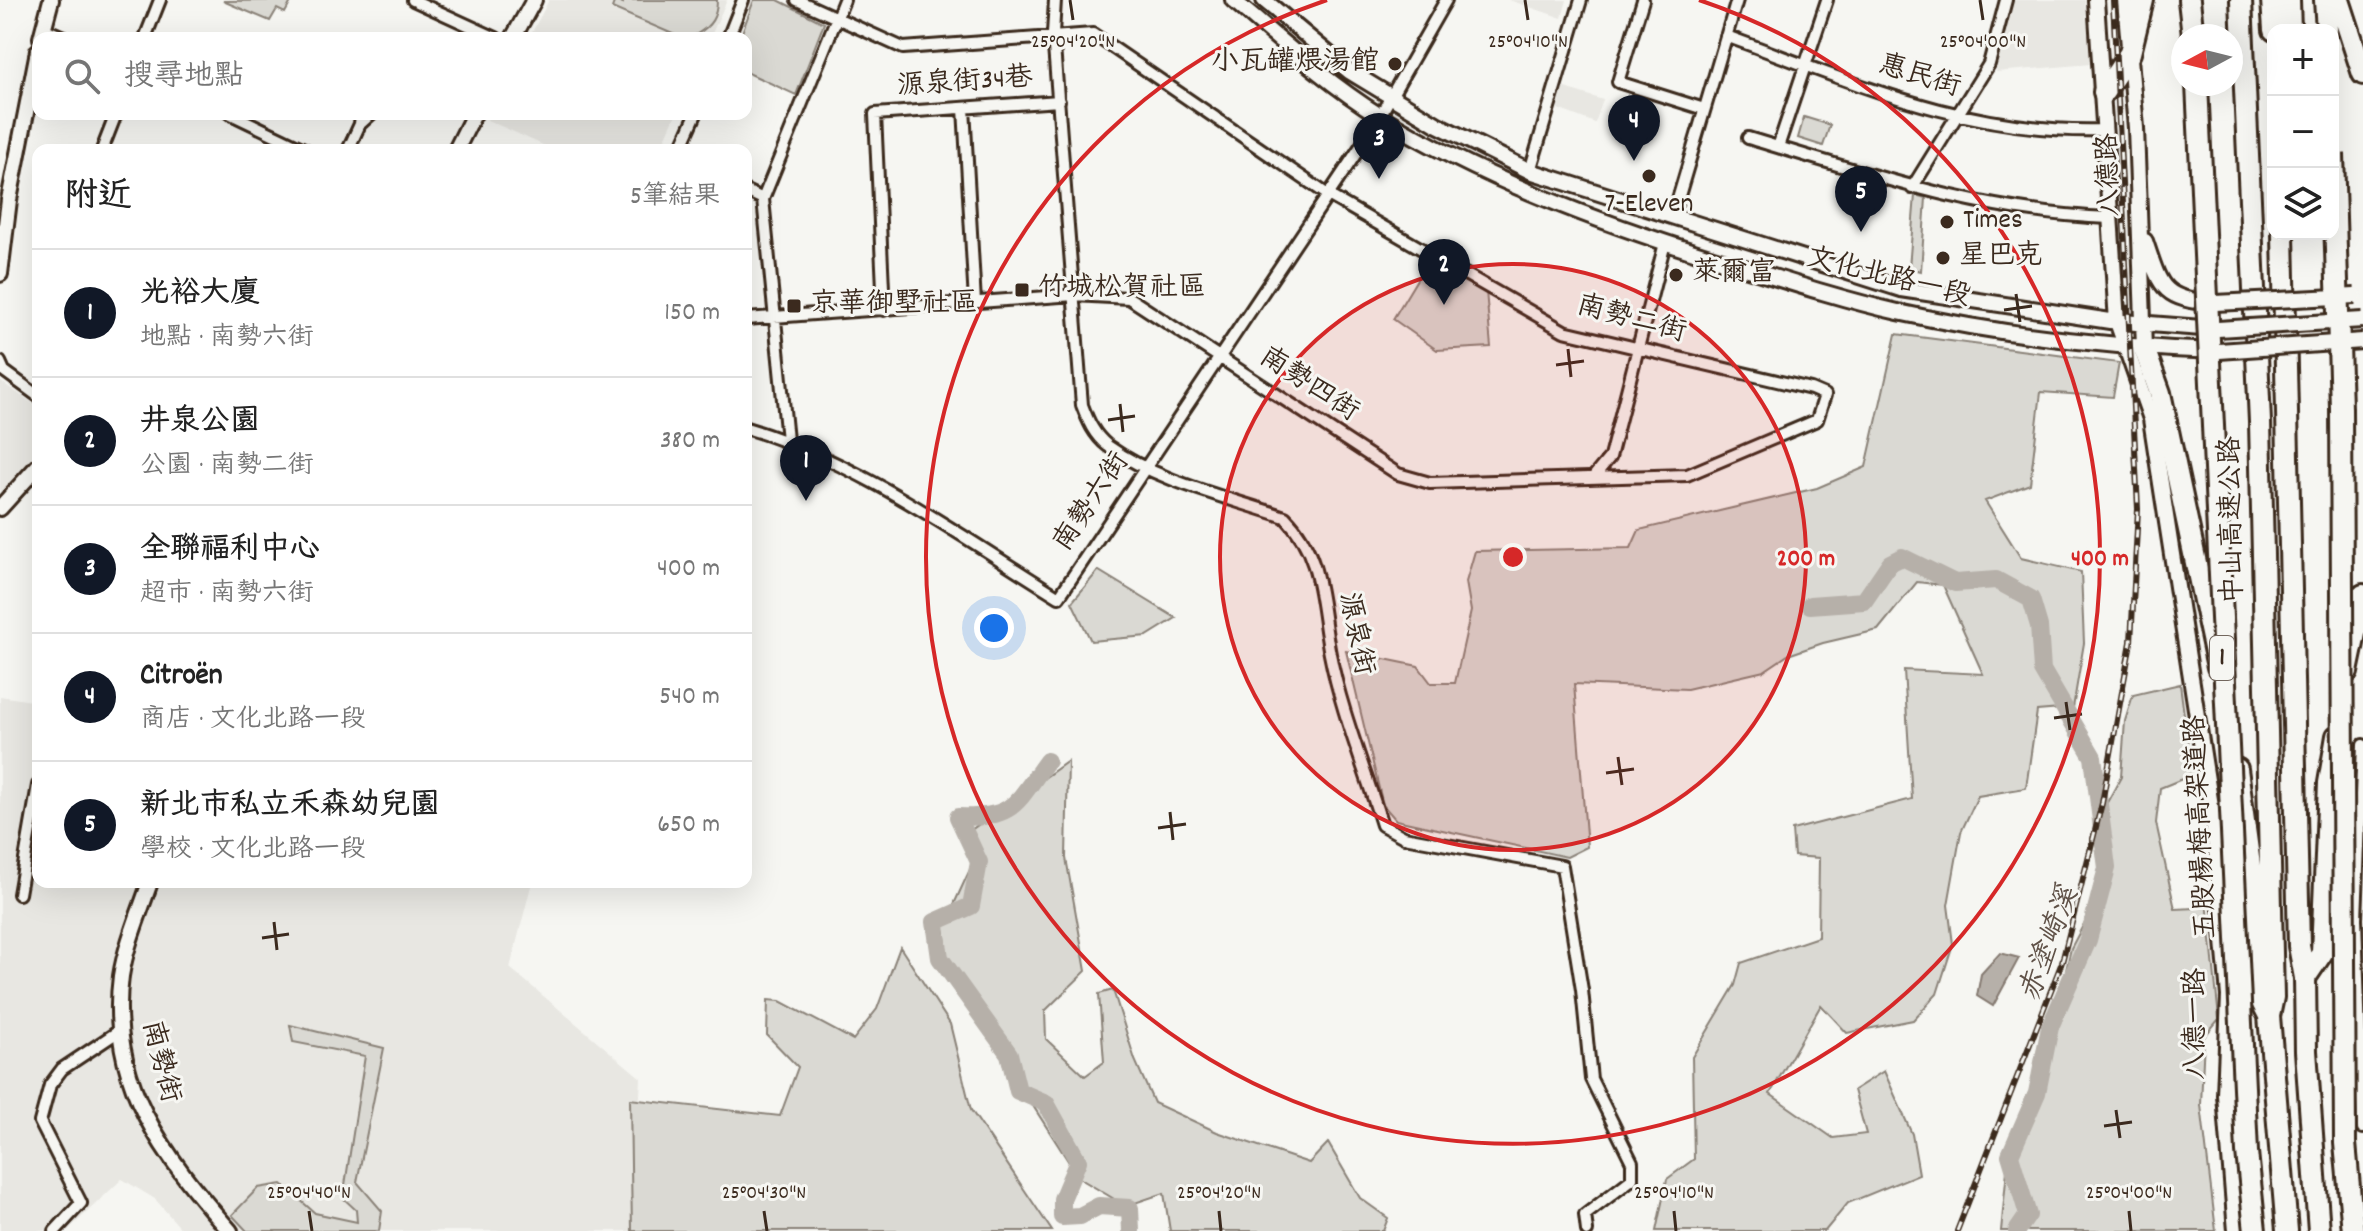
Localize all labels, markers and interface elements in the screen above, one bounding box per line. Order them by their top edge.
north arrow [2171,24,2243,96]
map controls [2267,24,2339,240]
button: + [2267,24,2339,96]
text: 25°04'20"N [1031,29,1115,57]
text: 25°04'10"N [1488,29,1568,57]
text: 25°04'00"N [1940,29,2026,57]
search box [32,32,752,120]
place label: 小瓦罐煨湯館 [1211,44,1379,84]
street label: 惠民街 [1873,47,1965,109]
icon: search [60,54,104,98]
marker: 小瓦罐煨湯館 [1386,55,1404,73]
text: 搜尋地點 [124,57,244,100]
street label: 源泉街34巷 [896,59,1035,109]
pin: 4 [1608,95,1660,161]
button: − [2267,96,2339,168]
pin: 3 [1353,113,1405,179]
street label: 八德路 [2090,132,2132,218]
pin: 5 [1835,166,1887,232]
marker: 7-Eleven [1640,167,1658,185]
button: layers [2267,168,2339,240]
text: 附近 [64,174,132,223]
text: 5筆結果 [630,179,720,216]
place label: 7-Eleven [1605,186,1693,226]
place label: Times [1963,202,2023,242]
marker: Times [1938,213,1956,231]
place label: 星巴克 [1959,238,2043,278]
pin: 2 [1418,239,1470,305]
street label: 文化北路一段 [1802,239,1974,319]
marker: 星巴克 [1934,249,1952,267]
place label: 萊爾富 [1692,255,1776,295]
marker: 萊爾富 [1667,266,1685,284]
place label: 竹城松賀社區 [1038,270,1206,310]
text: 光裕大廈 [140,274,260,317]
marker: 竹城松賀社區 [1013,281,1031,299]
place label: 京華御墅社區 [810,286,978,326]
street label: 南勢二街 [1572,287,1690,355]
text: 1 [87,295,93,332]
text: 150 m [664,295,720,332]
marker: 京華御墅社區 [785,297,803,315]
text: 地點 · 南勢六街 [140,320,314,357]
street label: 南勢四街 [1250,339,1366,433]
text: 井泉公園 [140,402,260,445]
text: 2 [84,423,96,460]
text: 380 m [660,423,720,460]
pin: 1 [780,435,832,501]
street label: 中山高速公路 [2213,436,2255,604]
street label: 南勢六街 [1045,445,1141,561]
text: 公園 · 南勢二街 [140,448,314,485]
text: 全聯福利中心 [140,530,320,573]
centre of rings [1499,543,1527,571]
text: 200 m [1777,543,1835,577]
text: 400 m [2071,543,2129,577]
text: 3 [84,551,96,588]
text: 400 m [657,551,720,588]
text: 超市 · 南勢六街 [140,576,314,613]
street label: 源泉街 [1326,589,1382,679]
your location [974,608,1014,648]
road number: 1 [2210,636,2234,680]
text: Citroën [140,656,223,699]
text: 4 [85,679,95,716]
text: 540 m [659,679,720,716]
text: 商店 · 文化北路一段 [140,702,366,739]
street label: 五股楊梅高架道路 [2177,714,2229,940]
text: 新北市私立禾森幼兒園 [140,786,440,829]
text: 5 [84,807,96,844]
text: 650 m [657,807,720,844]
text: 學校 · 文化北路一段 [140,832,366,869]
water label: 赤塗崎溪 [2010,879,2092,1009]
street label: 八德一路 [2178,968,2218,1080]
street label: 南勢街 [129,1016,189,1108]
text: 25°04'40"N [267,1180,351,1208]
text: 25°04'30"N [722,1180,806,1208]
text: 25°04'20"N [1177,1180,1261,1208]
text: 25°04'10"N [1634,1180,1714,1208]
text: 25°04'00"N [2086,1180,2172,1208]

